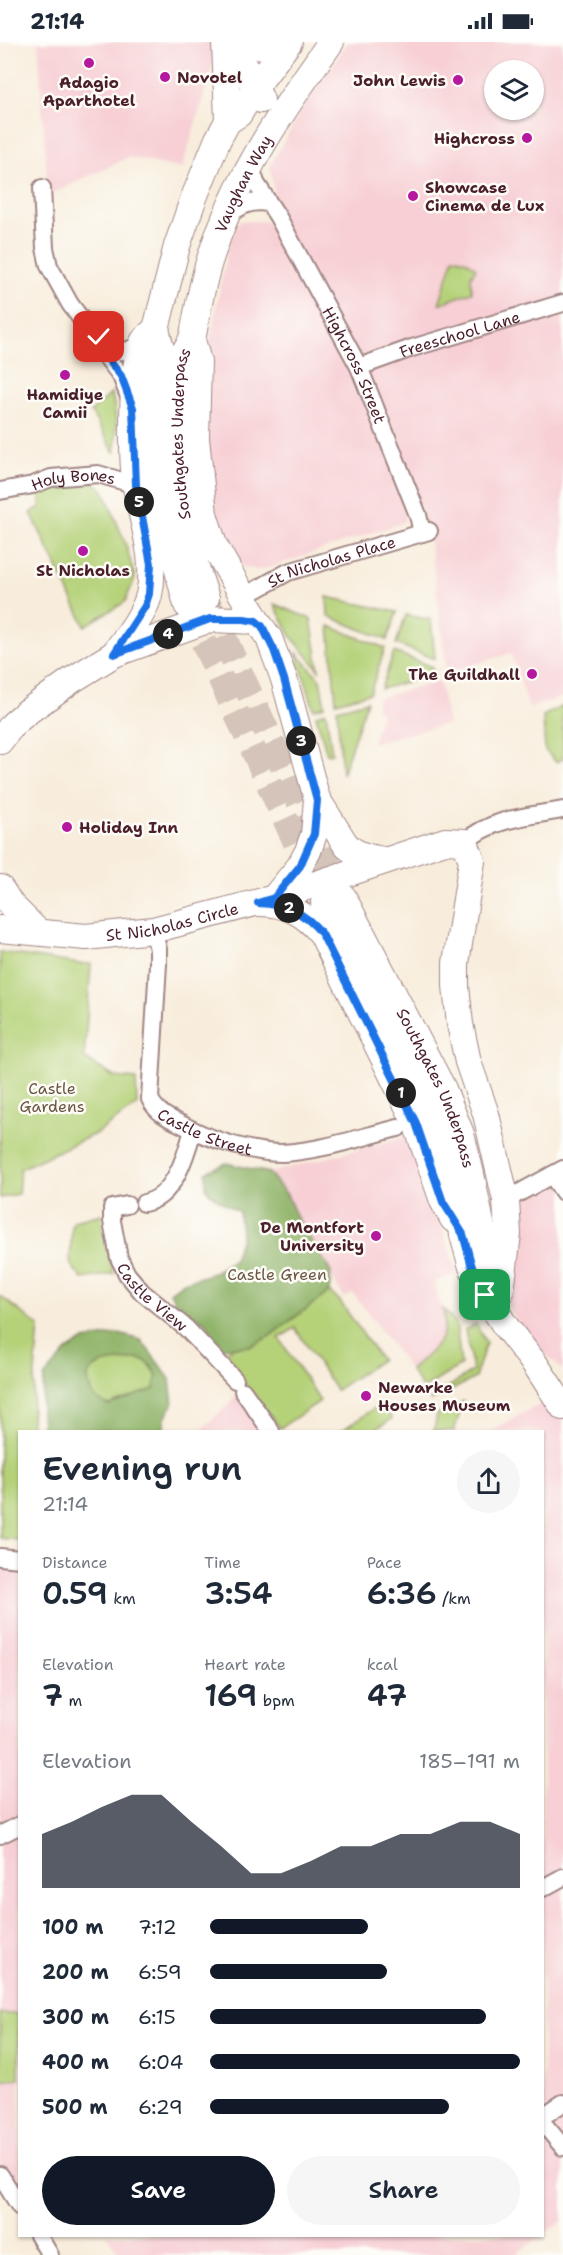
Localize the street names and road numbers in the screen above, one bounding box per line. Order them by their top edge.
street label: Vaughan Way [210,131,277,235]
street label: Highcross Street [318,303,391,427]
street label: Freeschool Lane [396,306,522,362]
street label: Southgates Underpass [166,343,196,521]
street label: Holy Bones [28,463,118,495]
street label: St Nicholas Place [263,531,398,592]
street label: St Nicholas Circle [105,897,241,945]
street label: Southgates Underpass [392,1004,480,1170]
street label: Castle Street [154,1103,254,1160]
street label: Castle View [113,1259,192,1336]

